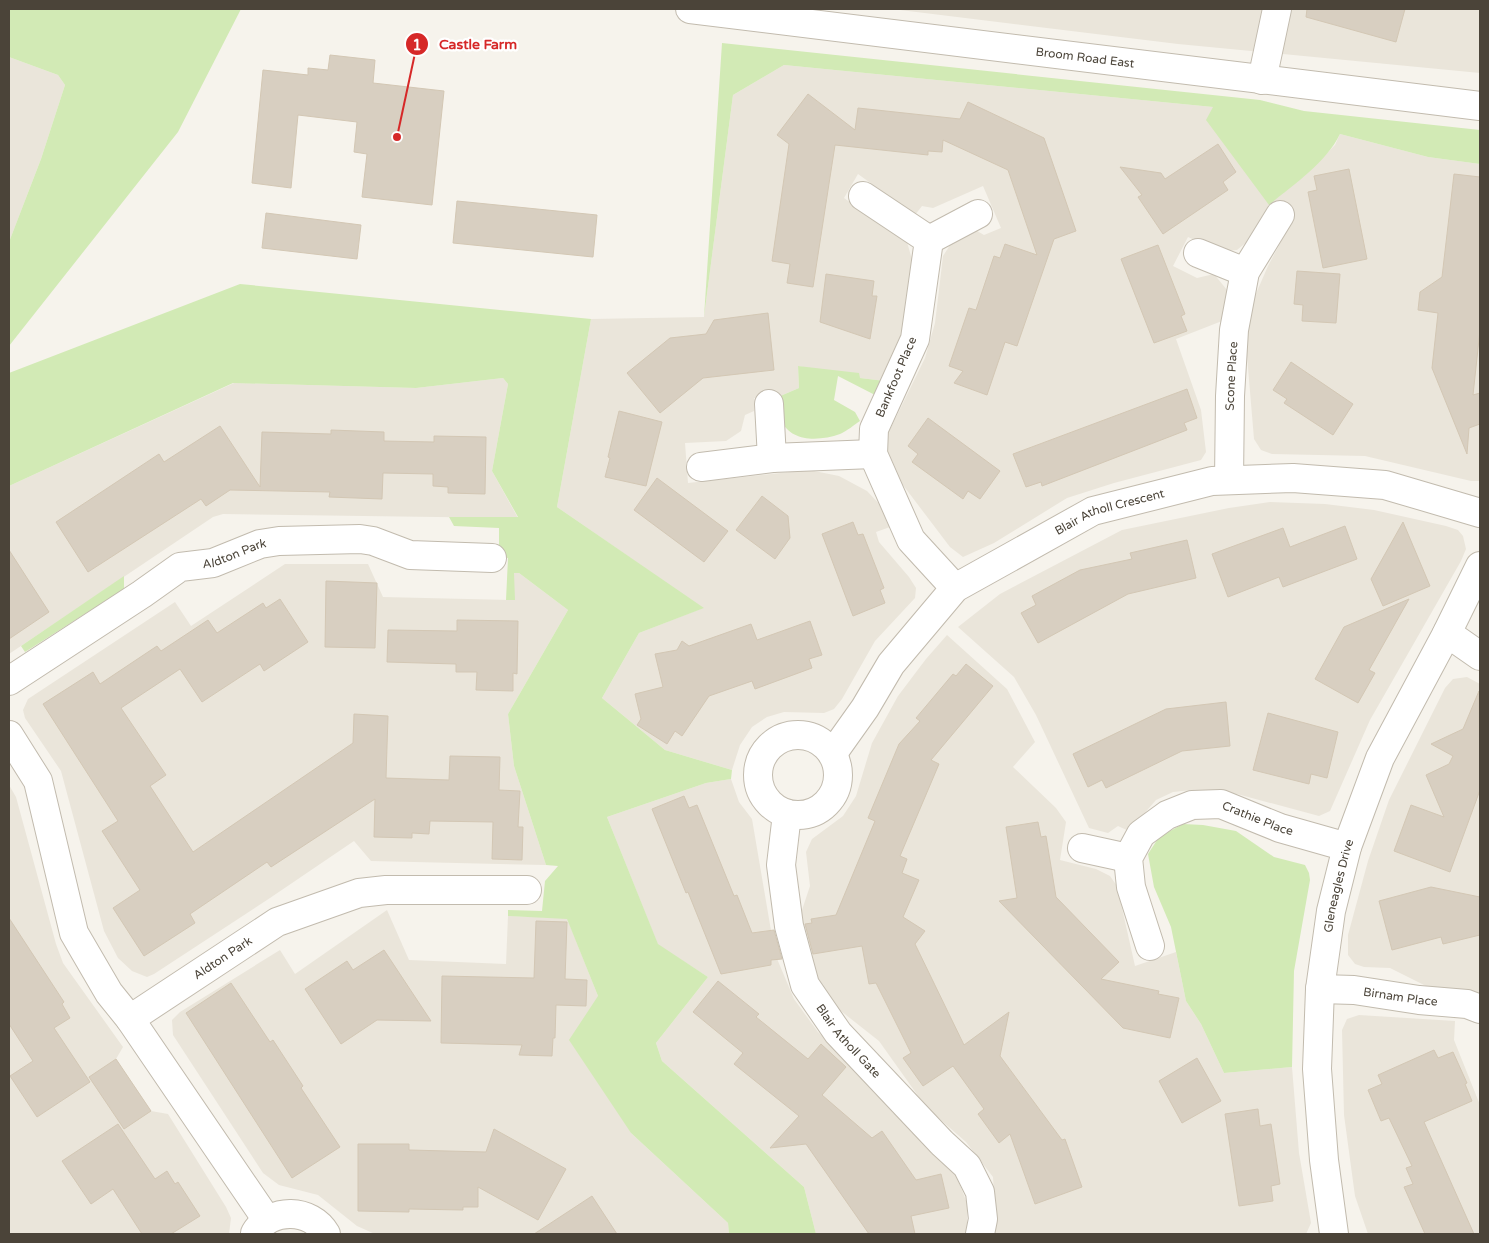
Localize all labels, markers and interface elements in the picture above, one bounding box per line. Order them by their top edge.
callout: Castle Farm [404,30,527,59]
text: 1 [412,36,422,54]
text: Castle Farm [439,36,517,53]
street label: Broom Road East [1035,45,1136,71]
street label: Bankfoot Place [873,334,919,419]
street label: Scone Place [1223,341,1240,411]
street label: Blair Atholl Crescent [1052,486,1166,538]
street label: Aldton Park [202,536,268,571]
street label: Crathie Place [1220,798,1295,838]
street label: Gleneagles Drive [1321,837,1356,933]
street label: Aldton Park [191,933,255,982]
street label: Birnam Place [1362,985,1438,1009]
street label: Blair Atholl Gate [813,1001,884,1081]

